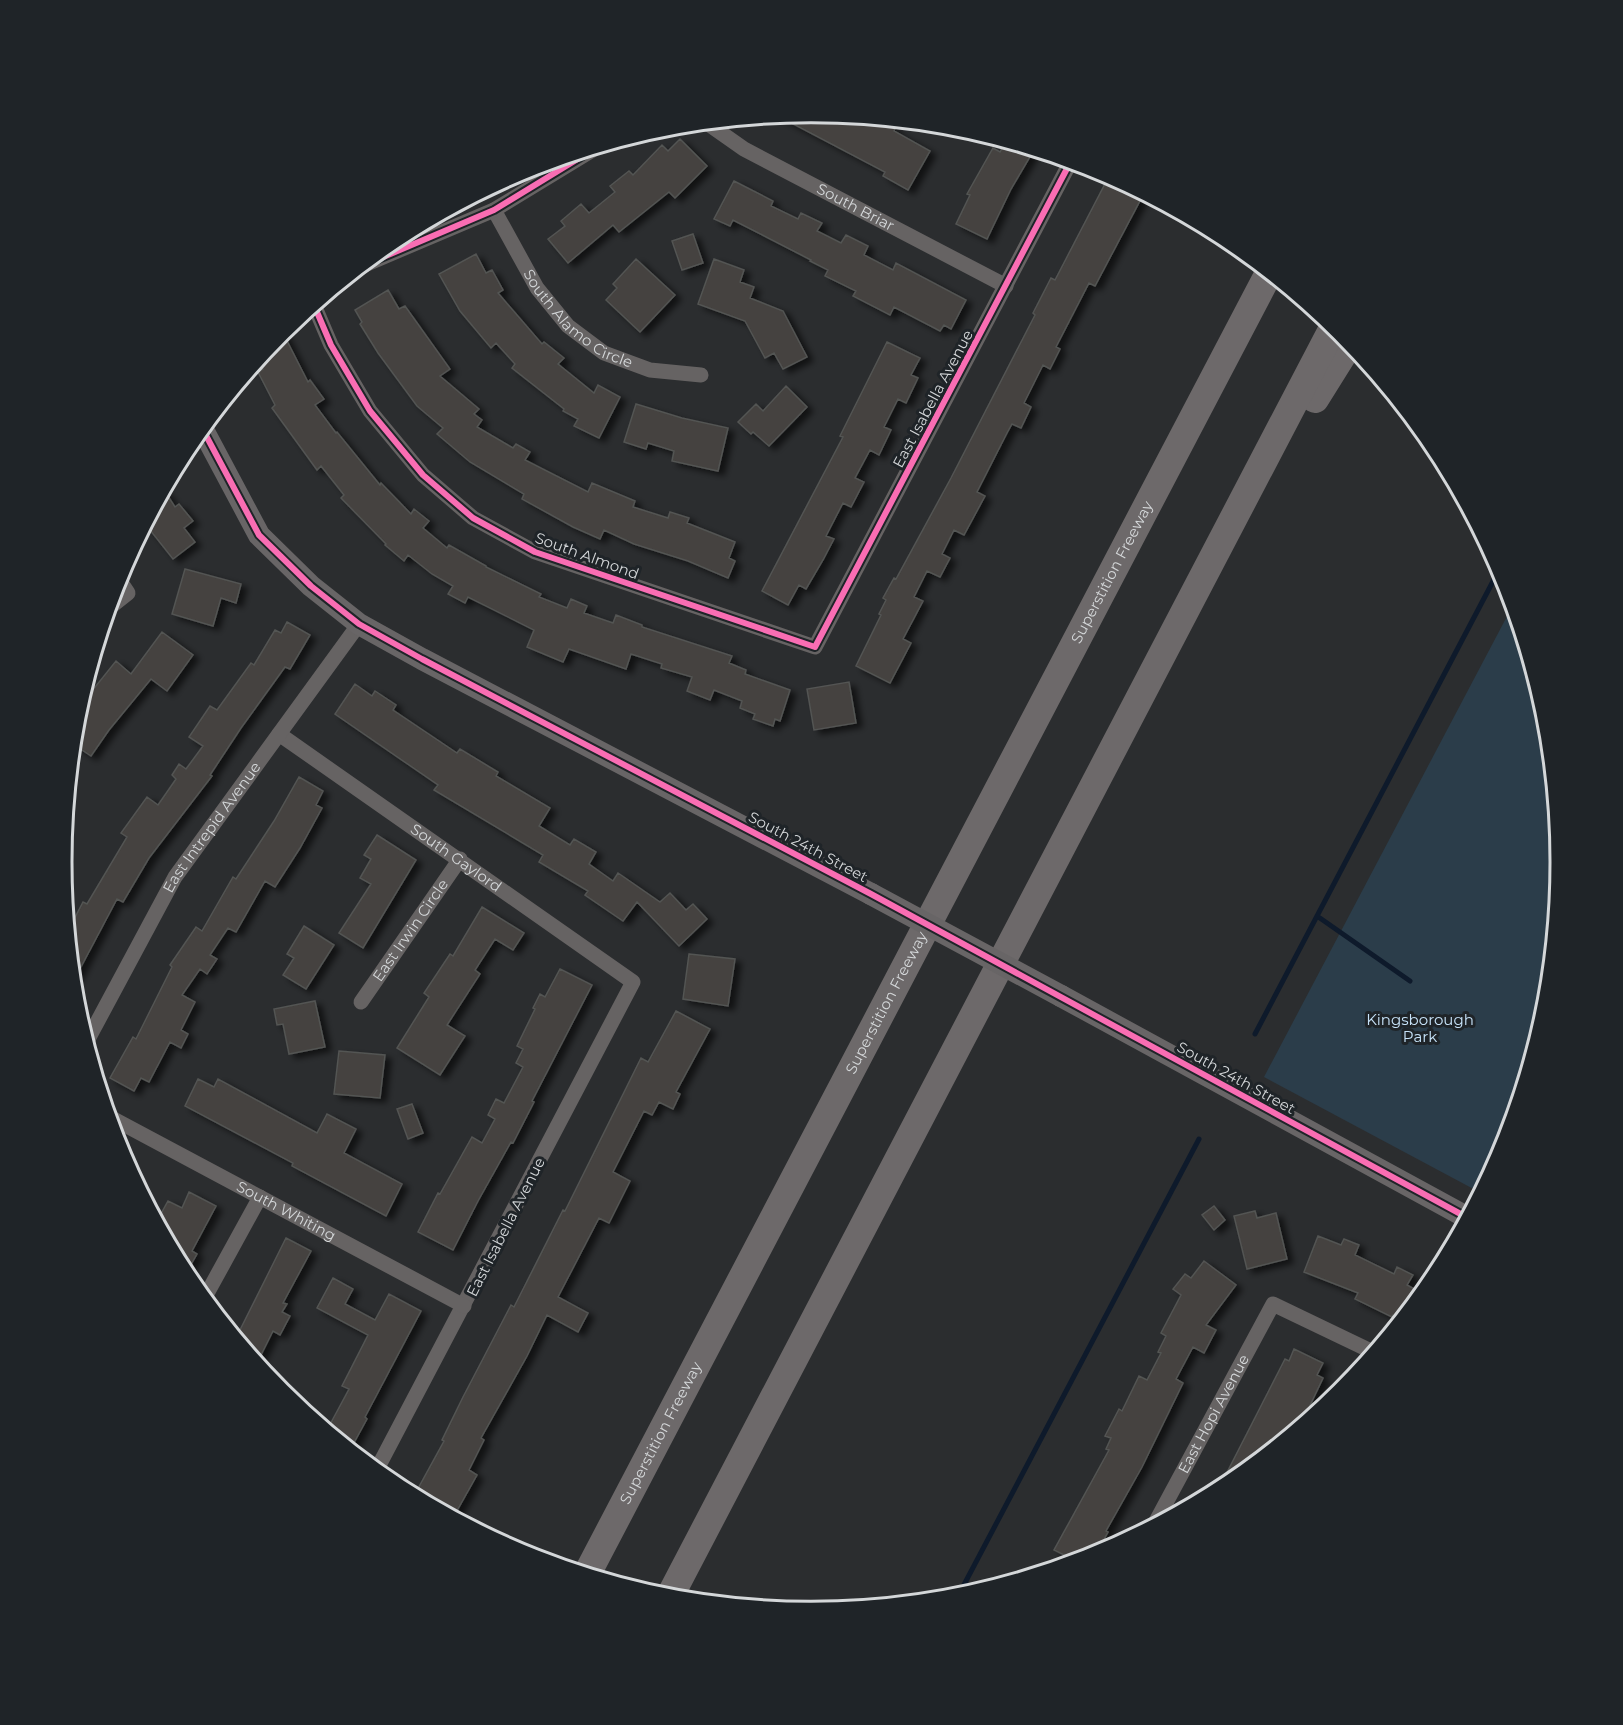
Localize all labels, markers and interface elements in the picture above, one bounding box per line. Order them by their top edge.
street label: South Briar [814,179,898,235]
street label: South Alamo Circle [519,266,635,372]
street label: East Isabella Avenue [888,327,977,471]
street label: Superstition Freeway [1067,497,1157,647]
street label: South Almond [533,528,642,583]
street label: East Intrepid Avenue [158,758,265,896]
street label: South 24th Street [745,807,871,886]
street label: South Gaylord [407,819,505,896]
street label: East Irwin Circle [368,875,452,985]
street label: Superstition Freeway [841,927,932,1077]
park label: Kingsborough Park [1366,1010,1474,1046]
street label: South 24th Street [1174,1037,1299,1118]
street label: East Isabella Avenue [462,1154,549,1299]
street label: South Whiting [233,1176,339,1245]
street label: East Hopi Avenue [1174,1351,1253,1477]
street label: Superstition Freeway [615,1358,706,1507]

